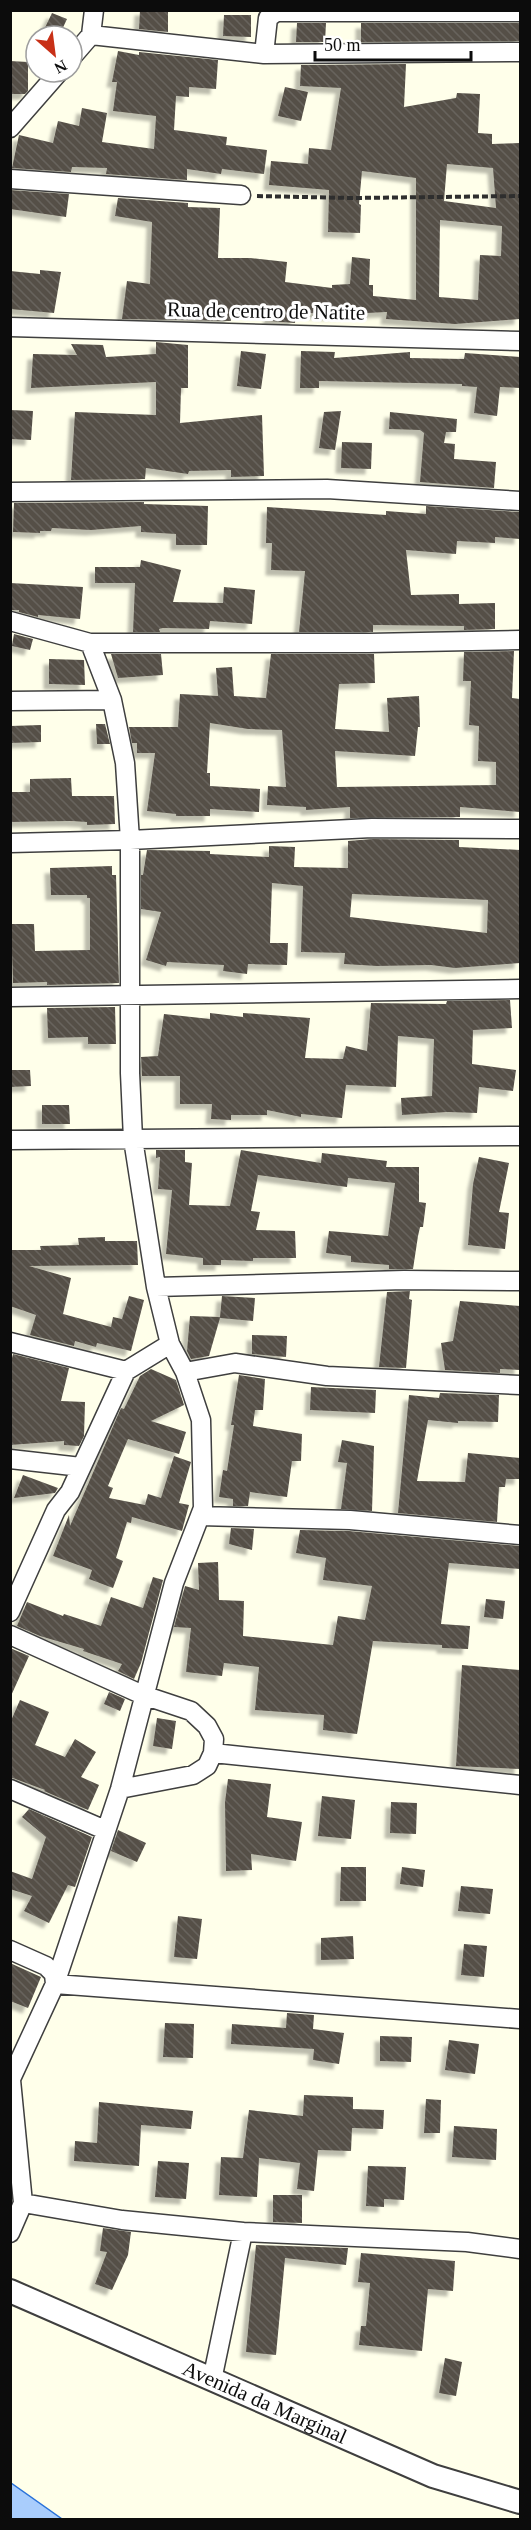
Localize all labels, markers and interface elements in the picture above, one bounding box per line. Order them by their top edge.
north arrow [24,24,84,84]
scale bar [315,24,471,62]
text: 50 m [324,35,361,55]
text: N [51,57,70,77]
street label: Rua de centro de Natite [167,297,365,325]
street label: Avenida da Marginal [179,2356,351,2449]

